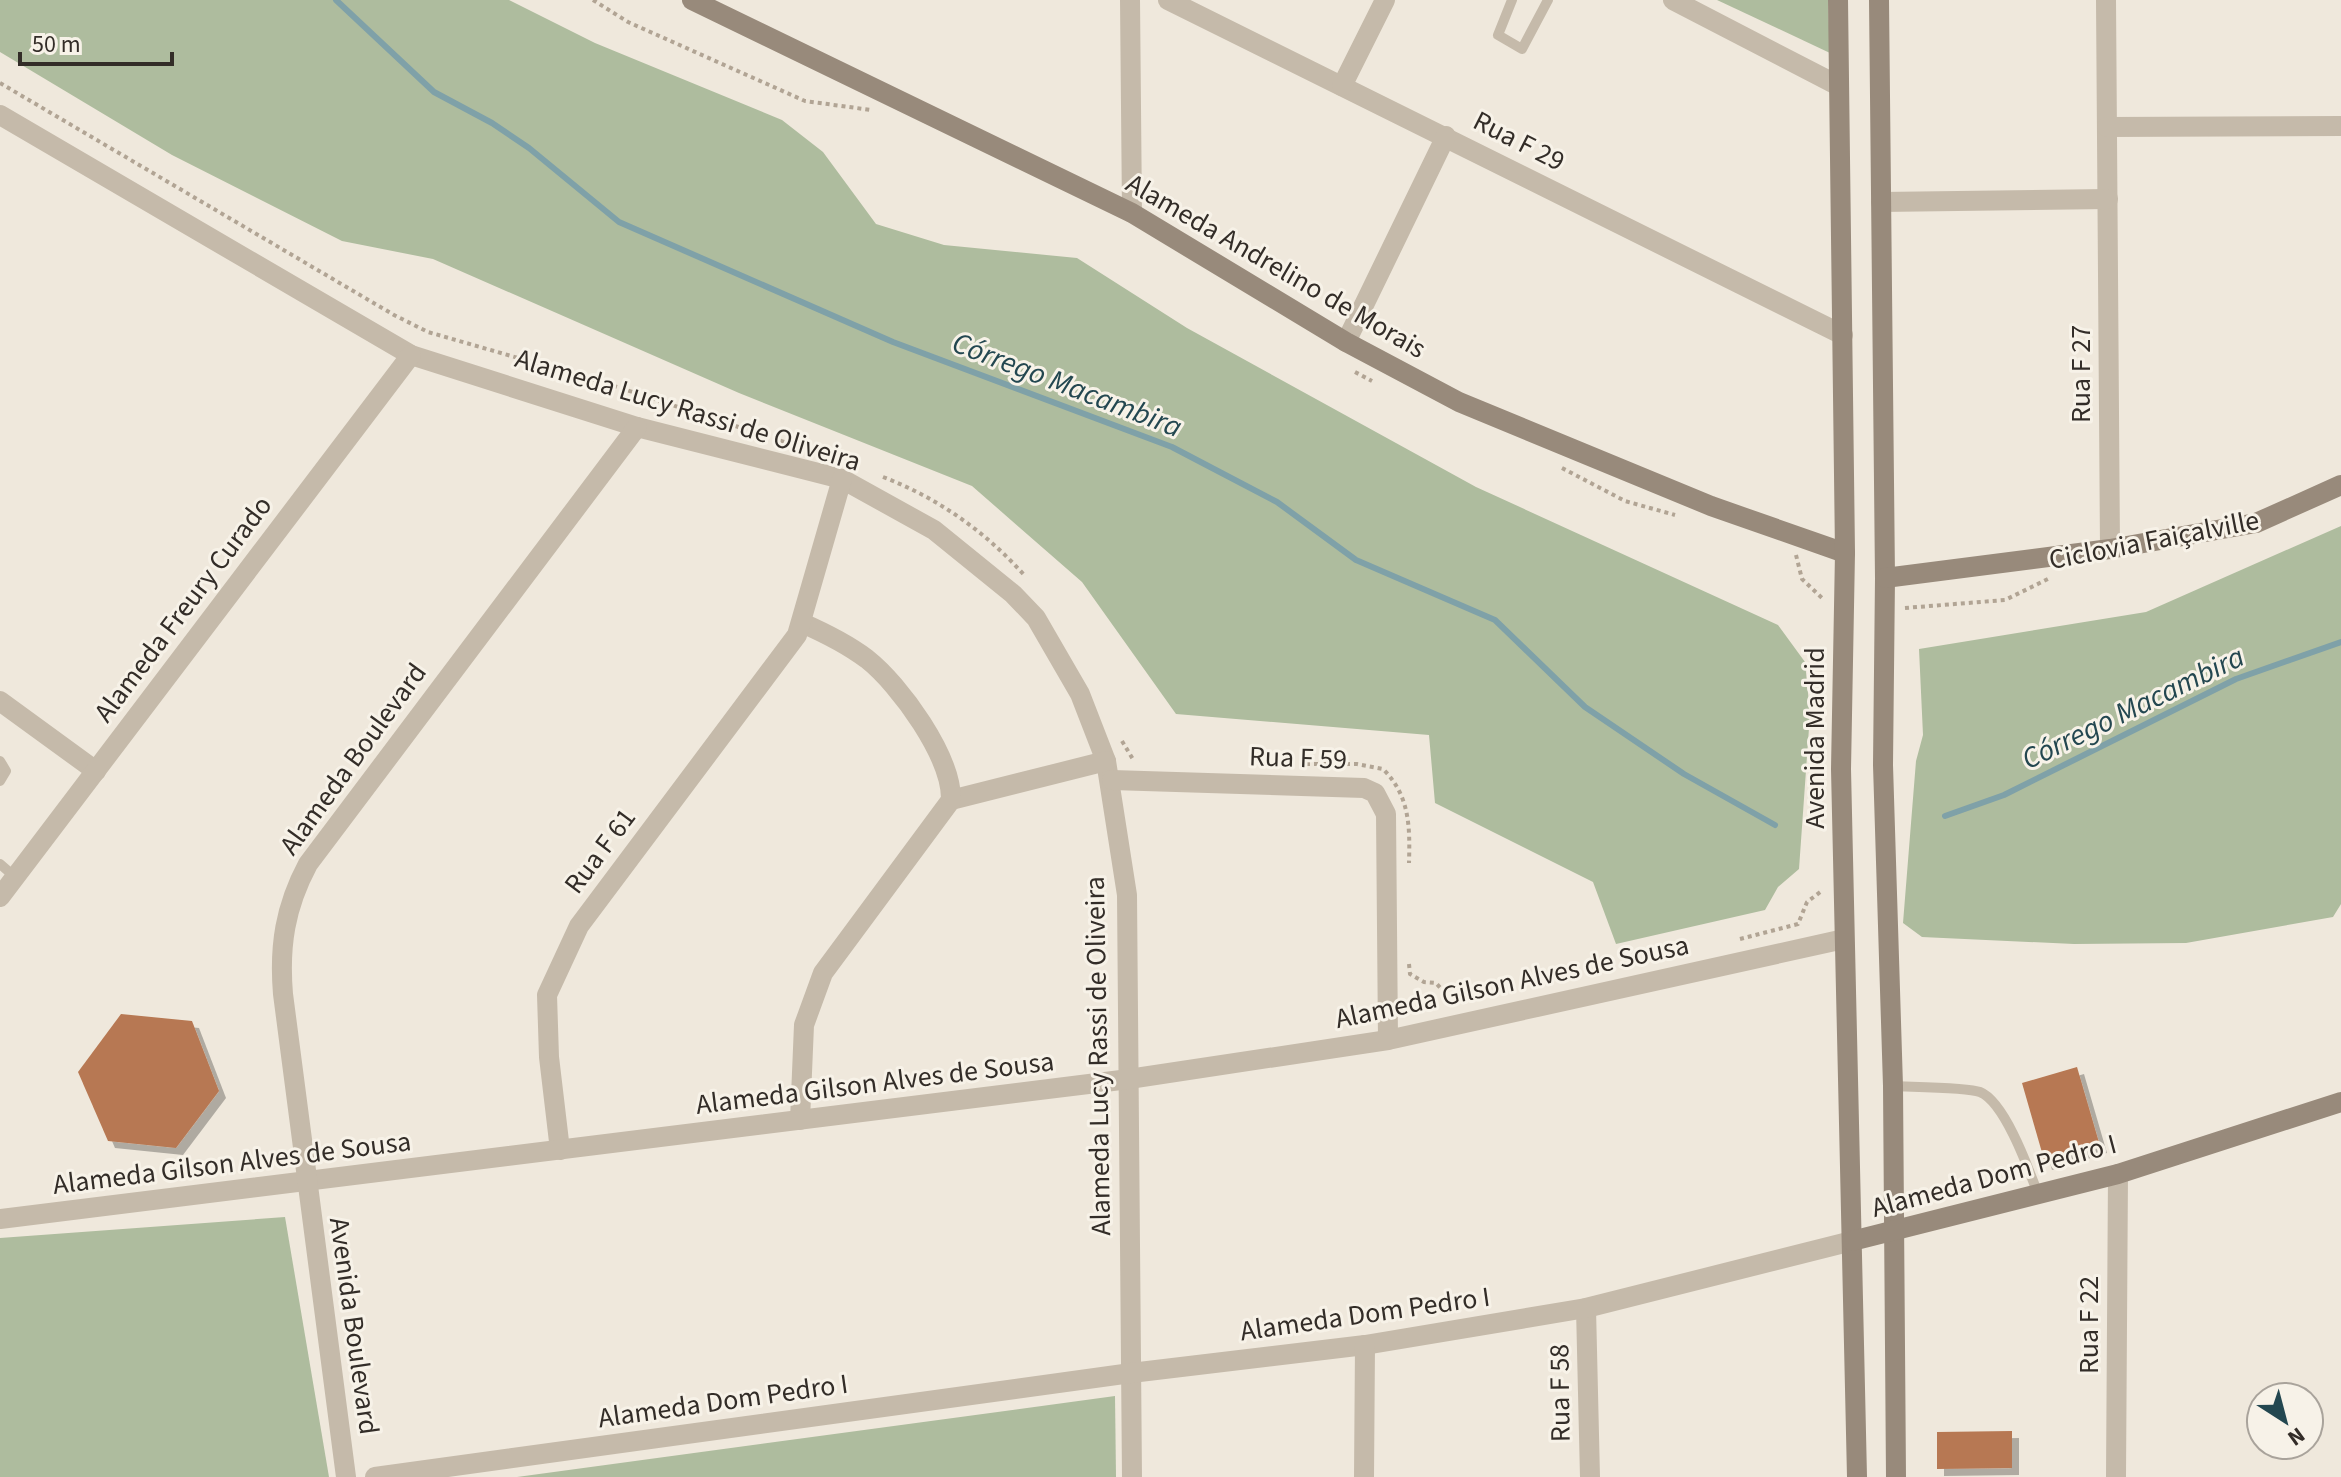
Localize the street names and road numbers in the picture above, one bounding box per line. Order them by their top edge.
street label: Rua F 29 [1466,101,1572,181]
street label: Alameda Andrelino de Morais [1118,164,1434,368]
street label: Rua F 27 [2061,325,2101,423]
street label: Alameda Lucy Rassi de Oliveira [510,338,866,482]
street label: Alameda Freury Curado [84,487,282,731]
street label: Ciclovia Faiçalville [2045,500,2263,580]
street label: Avenida Madrid [1795,647,1835,829]
street label: Alameda Boulevard [270,655,436,863]
street label: Rua F 59 [1248,736,1348,780]
street label: Rua F 61 [554,800,646,902]
street label: Alameda Lucy Rassi de Oliveira [1075,876,1121,1236]
street label: Alameda Gilson Alves de Sousa [1331,925,1693,1039]
street label: Alameda Gilson Alves de Sousa [694,1041,1056,1125]
street label: Alameda Gilson Alves de Sousa [51,1121,413,1205]
street label: Alameda Dom Pedro I [1867,1124,2121,1228]
street label: Avenida Boulevard [319,1215,389,1437]
street label: Rua F 22 [2069,1276,2109,1374]
street label: Alameda Dom Pedro I [1237,1277,1493,1351]
street label: Rua F 58 [1539,1344,1581,1442]
street label: Alameda Dom Pedro I [595,1364,851,1438]

